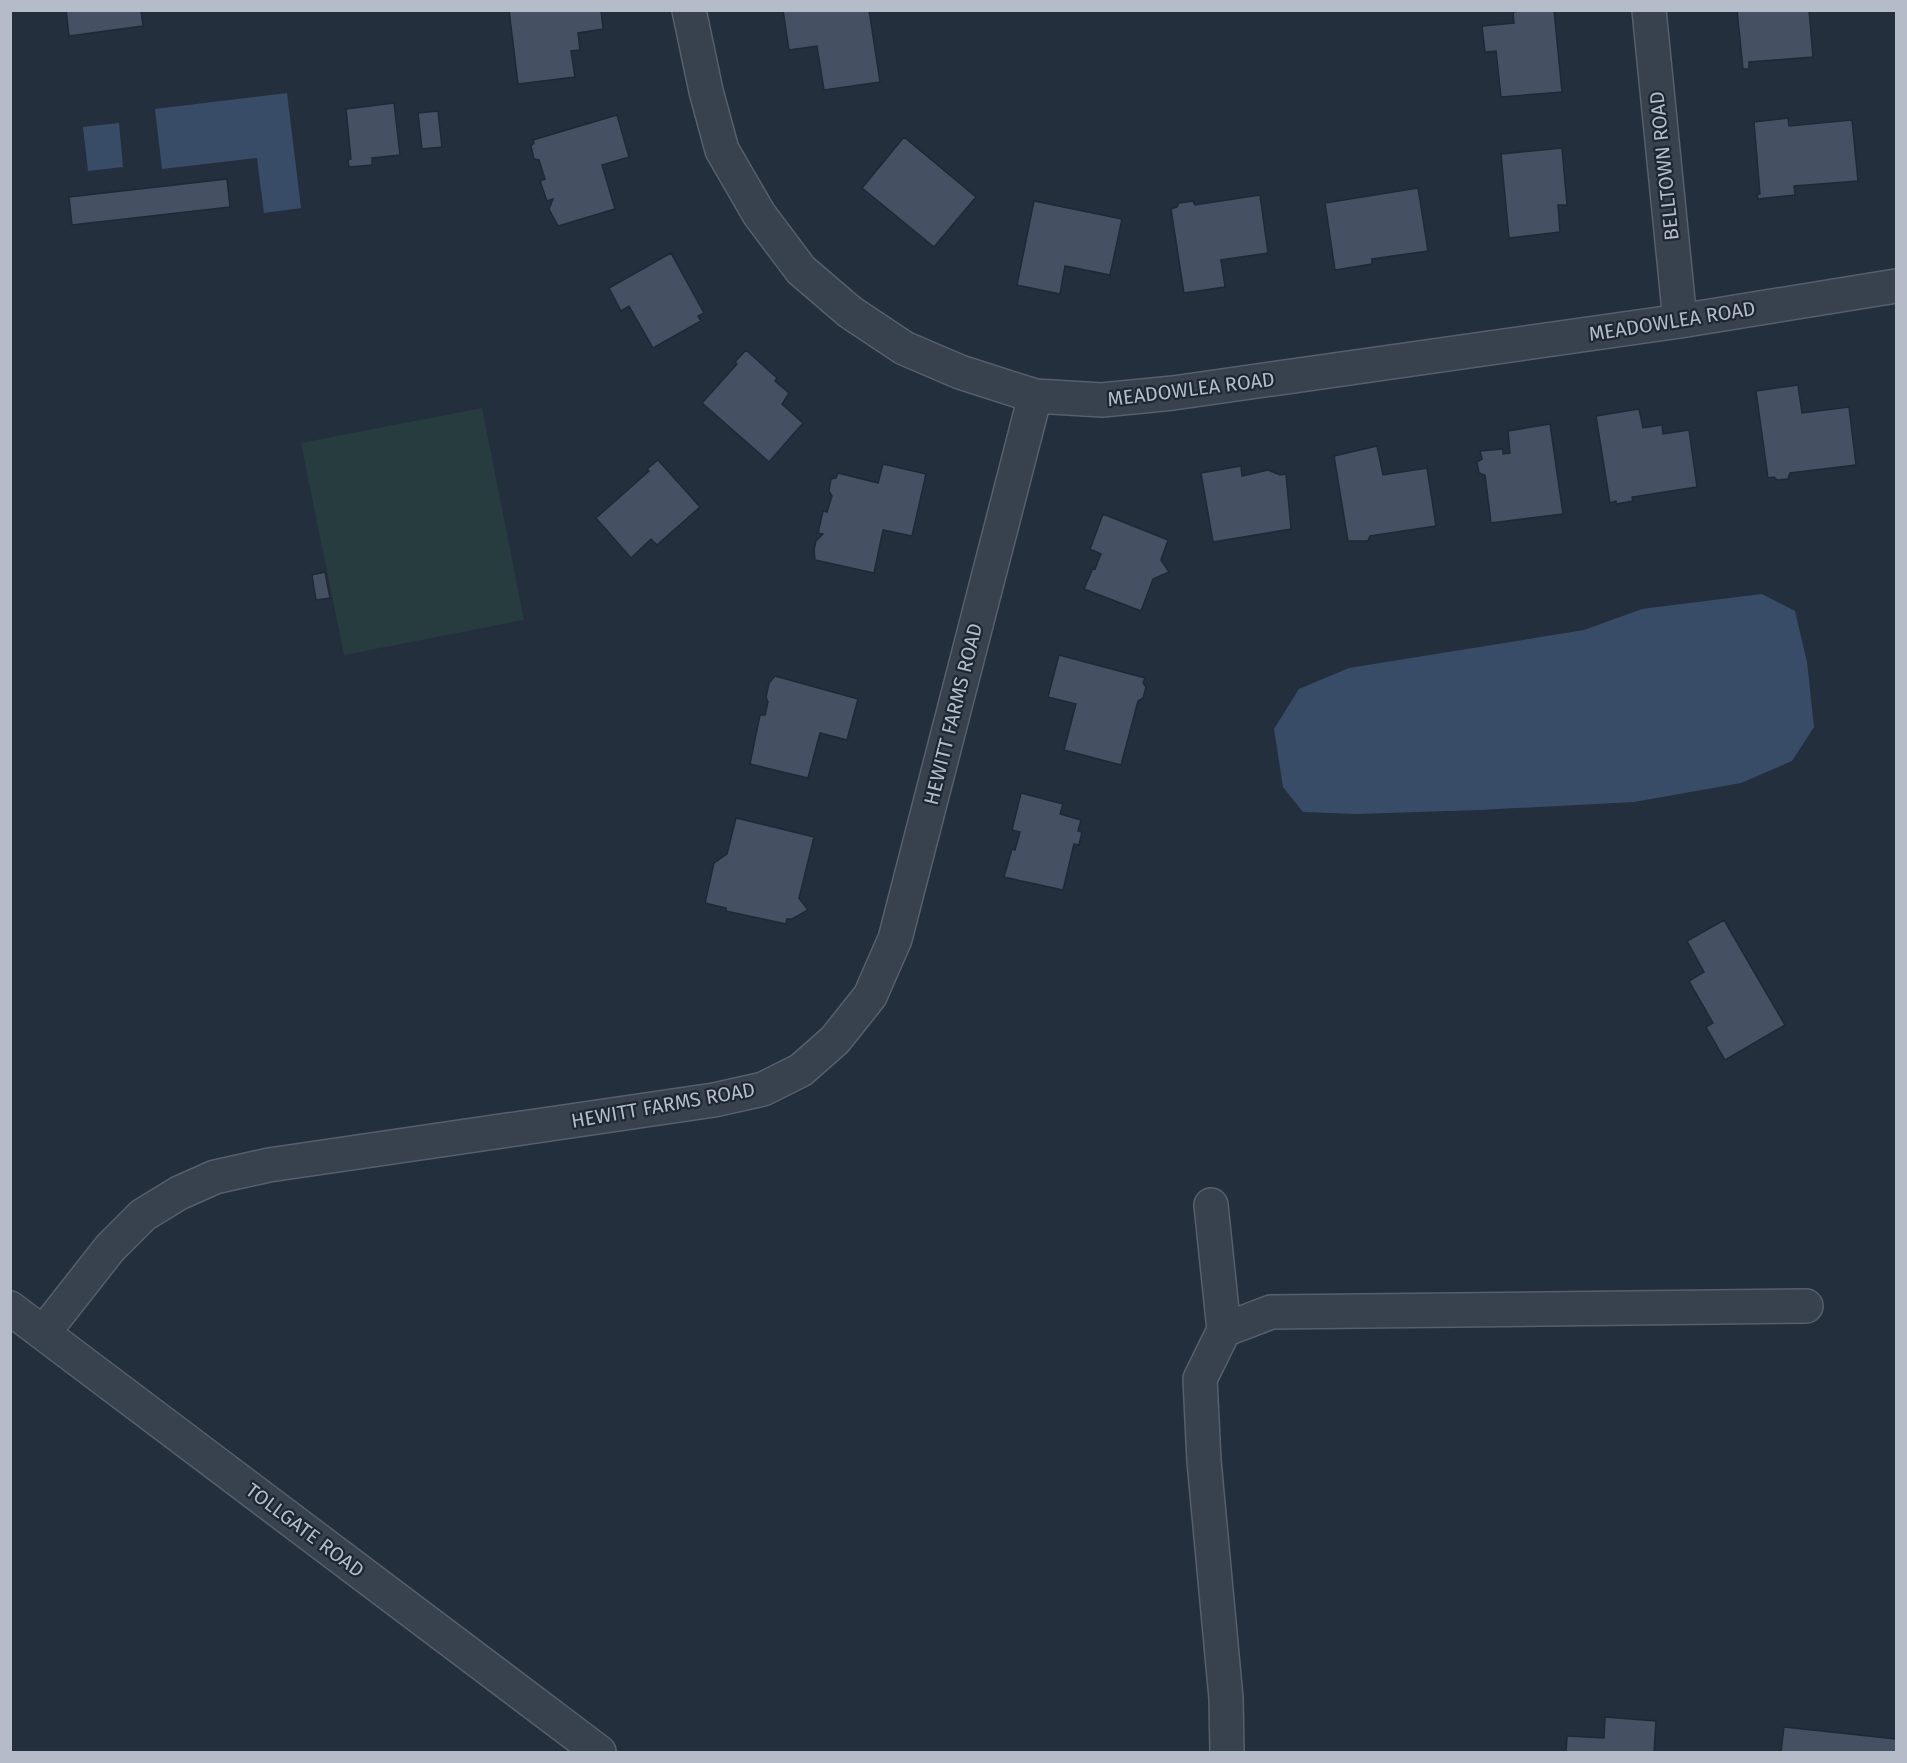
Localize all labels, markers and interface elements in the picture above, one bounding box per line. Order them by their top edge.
street label: BELLTOWN ROAD [1644,90,1684,242]
street label: MEADOWLEA ROAD [1587,296,1757,346]
street label: MEADOWLEA ROAD [1106,367,1276,411]
street label: HEWITT FARMS ROAD [919,621,987,807]
street label: HEWITT FARMS ROAD [569,1077,757,1133]
street label: TOLLGATE ROAD [241,1478,369,1582]

